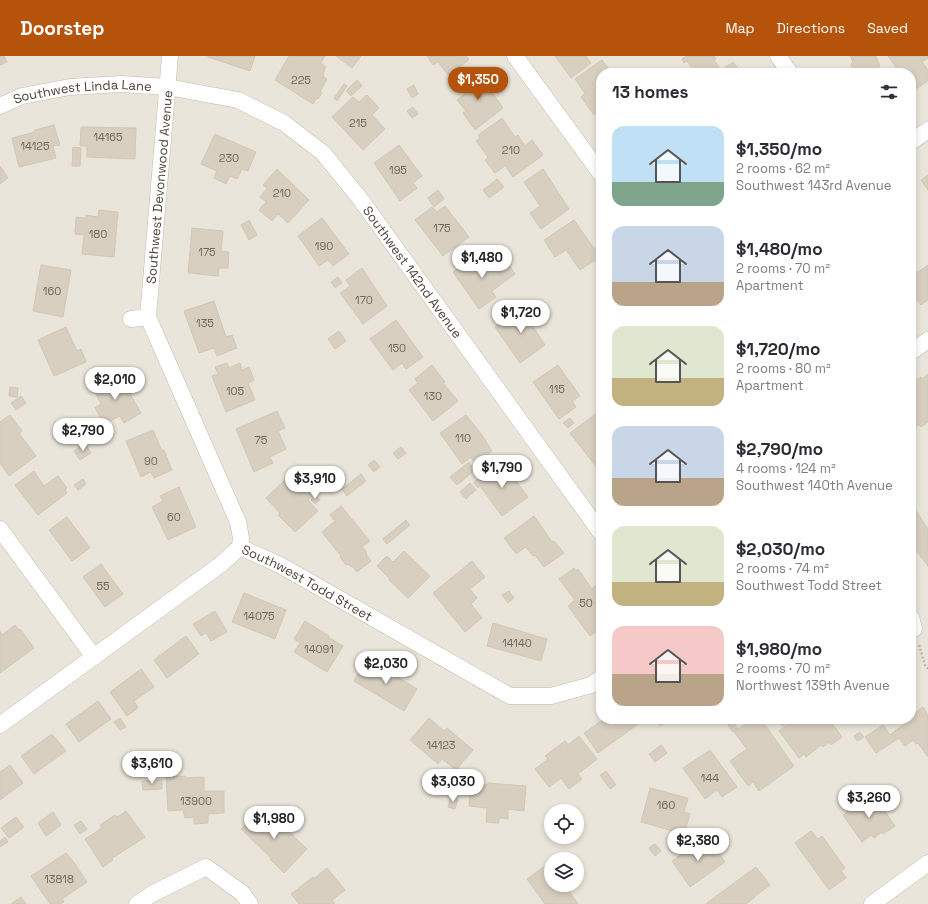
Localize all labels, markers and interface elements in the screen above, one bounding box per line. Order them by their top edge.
text: Doorstep [20,16,104,41]
text: Map [725,19,755,37]
text: Directions [777,19,845,37]
text: Saved [867,19,908,37]
pin: $1,350 [445,67,511,101]
text: $1,350 [457,71,499,88]
house number: 225 [291,73,311,87]
street label: Southwest Linda Lane [10,76,152,108]
text: 13 homes [612,81,688,103]
icon: filters [878,81,900,103]
street label: Southwest Devonwood Avenue [143,89,176,285]
house number: 215 [349,116,367,130]
house number: 14165 [93,130,123,144]
text: $1,350/mo [736,138,822,160]
house number: 14125 [20,139,50,153]
icon: home [644,142,692,190]
house number: 210 [502,143,520,157]
house number: 230 [219,151,239,165]
text: 2 rooms · 62 m² [736,160,830,177]
house number: 195 [389,163,407,177]
text: Southwest 143rd Avenue [736,177,891,194]
house number: 210 [273,186,291,200]
street label: Southwest 142nd Avenue [359,203,466,342]
house number: 175 [433,221,451,235]
house number: 180 [89,227,107,241]
text: $1,480/mo [736,238,823,260]
house number: 190 [315,239,333,253]
icon: home [644,242,692,290]
house number: 175 [198,245,216,259]
pin: $1,480 [449,245,515,279]
text: $1,480 [461,249,503,266]
text: 2 rooms · 70 m² [736,260,830,277]
text: Apartment [736,277,804,294]
house number: 160 [43,284,61,298]
house number: 170 [355,293,373,307]
pin: $1,720 [488,300,554,334]
text: $1,720 [501,304,541,321]
house number: 135 [196,316,214,330]
text: $1,720/mo [736,338,820,360]
house number: 150 [388,341,406,355]
icon: home [644,342,692,390]
text: 2 rooms · 80 m² [736,360,831,377]
pin: $2,010 [82,367,148,401]
text: $2,010 [94,371,136,388]
text: Apartment [736,377,804,394]
house number: 115 [549,382,565,396]
house number: 105 [226,384,245,398]
house number: 130 [424,389,442,403]
pin: $2,790 [50,418,116,452]
text: $2,790 [62,422,104,439]
house number: 110 [455,431,471,445]
house number: 75 [255,433,268,447]
text: $2,790/mo [736,438,823,460]
icon: home [644,442,692,490]
house number: 90 [144,454,158,468]
pin: $1,790 [469,455,535,489]
text: $1,790 [482,459,522,476]
text: 4 rooms · 124 m² [736,460,836,477]
pin: $3,910 [282,466,348,500]
text: $3,910 [294,470,336,487]
text: Southwest 140th Avenue [736,477,893,494]
house number: 60 [167,510,181,524]
text: $2,030/mo [736,538,825,560]
street label: Southwest Todd Street [239,541,375,625]
icon: home [644,542,692,590]
text: 2 rooms · 74 m² [736,560,829,577]
text: Southwest Todd Street [736,577,882,594]
house number: 55 [96,579,110,593]
house number: 50 [579,596,593,610]
house number: 14075 [243,609,275,623]
house number: 14140 [502,636,532,650]
text: $1,980/mo [736,638,822,660]
house number: 14091 [304,642,334,656]
icon: home [644,642,692,690]
pin: $2,030 [353,651,419,685]
text: $2,030 [364,655,408,672]
text: 2 rooms · 70 m² [736,660,830,677]
text: Northwest 139th Avenue [736,677,890,694]
house number: 14123 [426,738,456,752]
pin: $3,610 [119,751,185,785]
text: $3,610 [131,755,173,772]
pin: $3,030 [420,769,486,803]
house number: 144 [701,771,719,785]
text: $3,030 [431,773,475,790]
pin: $3,260 [836,785,902,819]
text: $3,260 [847,789,891,806]
house number: 13900 [180,794,212,808]
house number: 160 [657,798,675,812]
map controls [544,804,584,892]
button: locate [544,804,584,844]
pin: $1,980 [241,806,307,840]
text: $1,980 [253,810,295,827]
pin: $2,380 [665,828,731,862]
text: $2,380 [676,832,720,849]
button: layers [544,852,584,892]
house number: 13818 [44,872,74,886]

